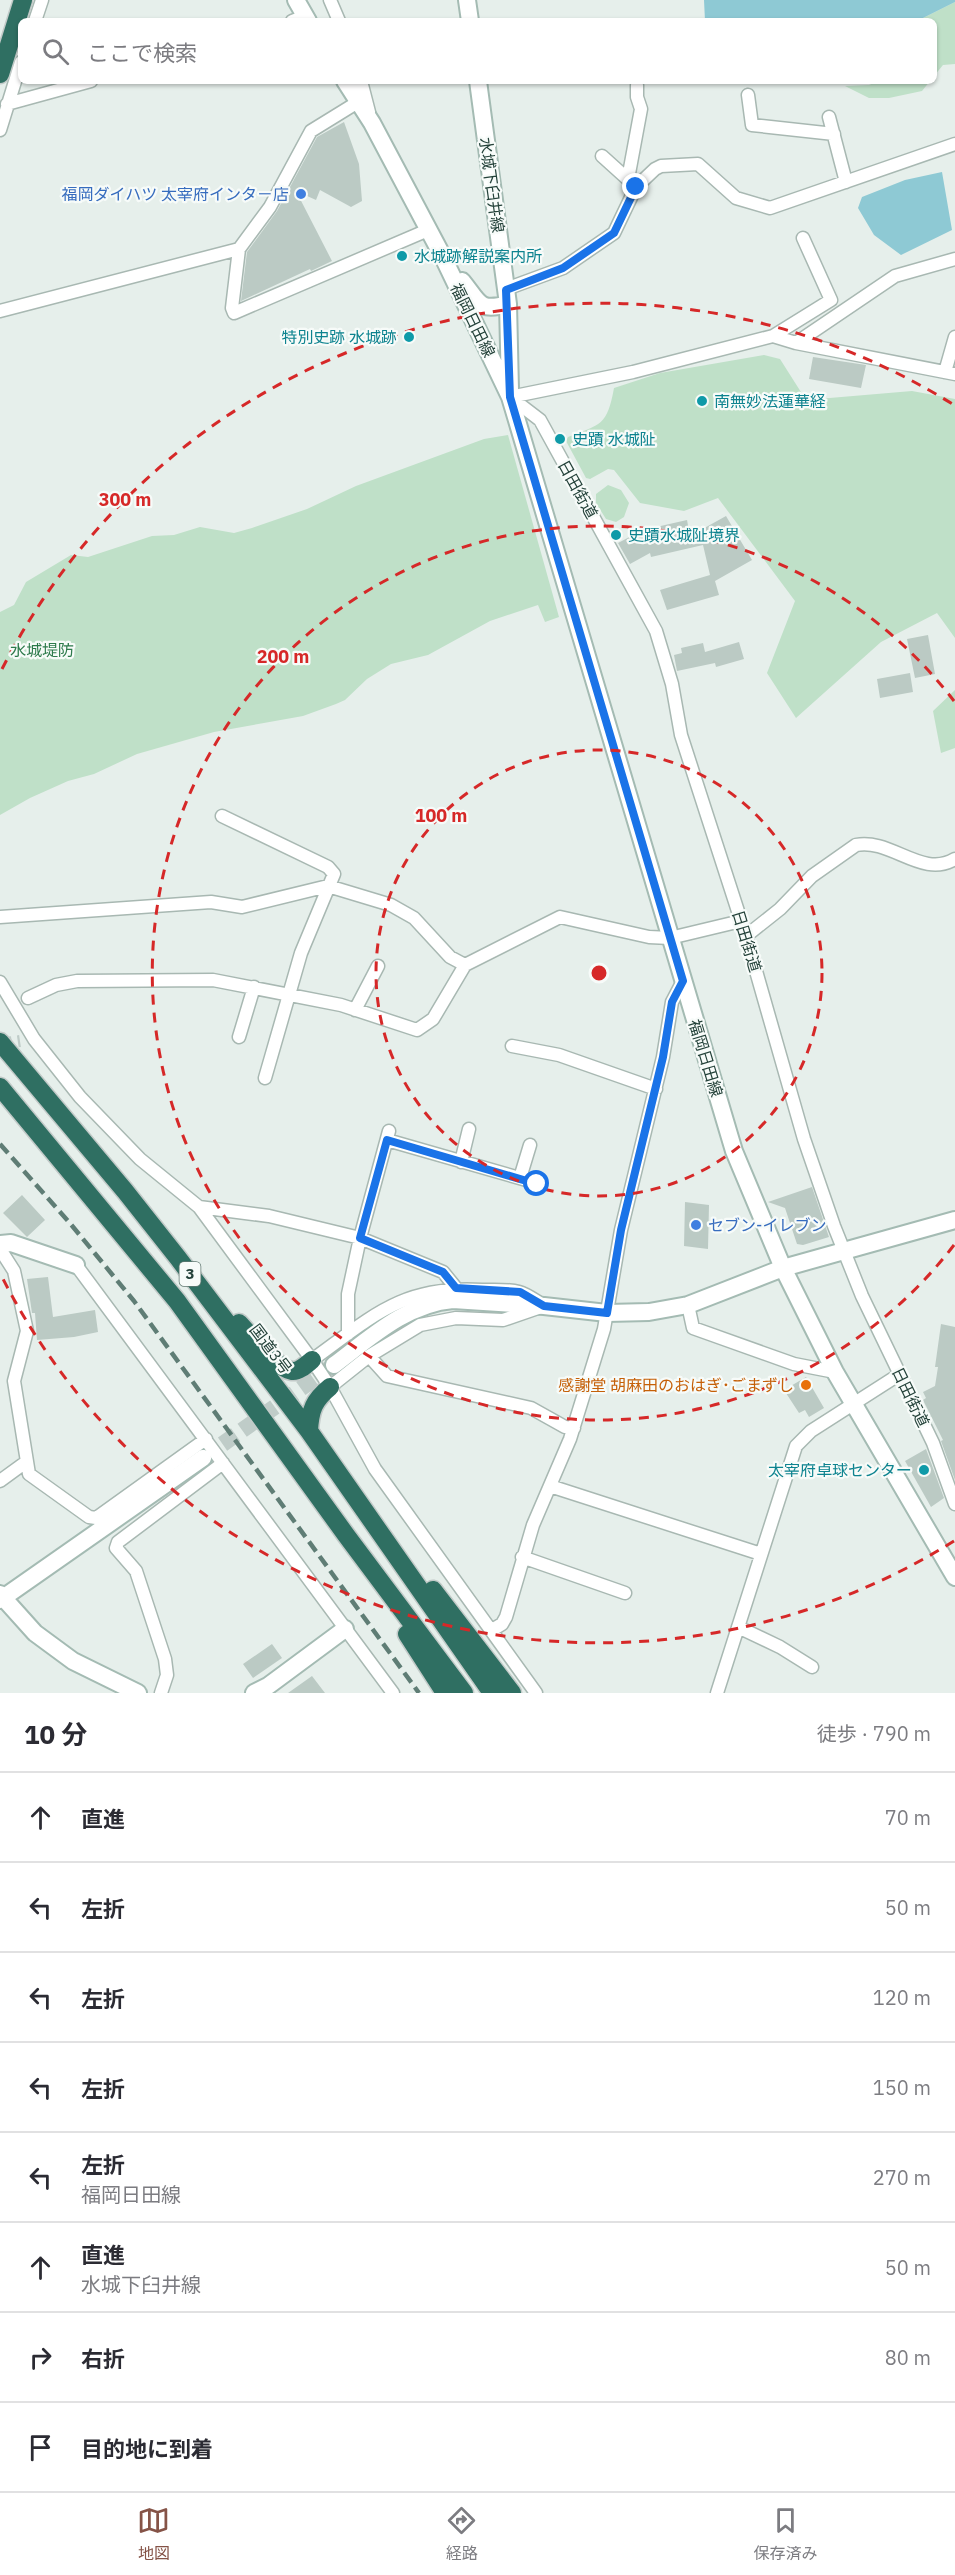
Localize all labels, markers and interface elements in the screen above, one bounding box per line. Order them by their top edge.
search box [18,18,937,84]
icon: search [39,35,72,68]
text: ここで検索 [87,38,197,67]
street label: 水城下臼井線 [475,136,509,234]
route end [622,173,648,199]
place label: 福岡ダイハツ 太宰府インタ－店 [62,184,289,204]
marker: 福岡ダイハツ 太宰府インタ－店 [294,187,308,201]
place label: 水城跡解説案内所 [414,246,542,266]
marker: 水城跡解説案内所 [395,249,409,263]
street label: 福岡日田線 [446,280,500,360]
place label: 特別史跡 水城跡 [281,327,397,347]
marker: 特別史跡 水城跡 [402,330,416,344]
place label: 南無妙法蓮華経 [714,391,826,411]
marker: 南無妙法蓮華経 [695,394,709,408]
place label: 史蹟 水城阯 [572,429,656,449]
marker: 史蹟 水城阯 [553,432,567,446]
street label: 日田街道 [554,456,602,522]
text: 300 m [99,488,151,511]
place label: 史蹟水城阯境界 [628,525,740,545]
marker: 史蹟水城阯境界 [609,528,623,542]
park label: 水城堤防 [10,640,74,660]
text: 200 m [257,645,309,668]
text: 100 m [415,804,467,827]
street label: 日田街道 [728,907,766,975]
centre of rings [589,963,609,983]
street label: 福岡日田線 [685,1017,727,1099]
route start [523,1170,549,1196]
place label: セブン-イレブン [708,1215,826,1235]
marker: セブン-イレブン [689,1218,703,1232]
road number: 3 [180,1262,201,1286]
street label: 国道3号 [246,1320,296,1378]
street label: 日田街道 [888,1364,934,1430]
place label: 感謝堂 胡麻田のおはぎ･ごまずし [558,1375,794,1395]
marker: 感謝堂 胡麻田のおはぎ･ごまずし [799,1378,813,1392]
place label: 太宰府卓球センター [768,1460,912,1480]
marker: 太宰府卓球センター [917,1463,931,1477]
text: 10 分 [24,1717,87,1751]
text: 徒歩 · 790 m [817,1720,931,1747]
icon: ahead [24,1801,57,1834]
text: 直進 [81,1804,125,1833]
text: 70 m [885,1804,931,1831]
icon: left [24,1891,57,1924]
text: 左折 [81,1894,125,1923]
text: 50 m [885,1894,931,1921]
icon: left [24,1981,57,2014]
text: 左折 [81,1984,125,2013]
text: 120 m [873,1984,931,2011]
icon: left [24,2071,57,2104]
text: 左折 [81,2074,125,2103]
text: 150 m [873,2074,931,2101]
text: 左折 [81,2150,125,2179]
icon: left [24,2161,57,2194]
text: 270 m [873,2164,931,2191]
text: 福岡日田線 [81,2181,181,2208]
text: 直進 [81,2240,125,2269]
icon: ahead [24,2251,57,2284]
text: 50 m [885,2254,931,2281]
text: 水城下臼井線 [81,2271,201,2298]
icon: right [24,2341,57,2374]
text: 右折 [81,2344,125,2373]
text: 80 m [885,2344,931,2371]
icon: arrive [24,2431,57,2464]
text: 目的地に到着 [81,2434,213,2463]
tab: 地図 [137,2504,170,2564]
tab: 経路 [445,2504,478,2564]
tab: 保存済み [753,2504,817,2564]

